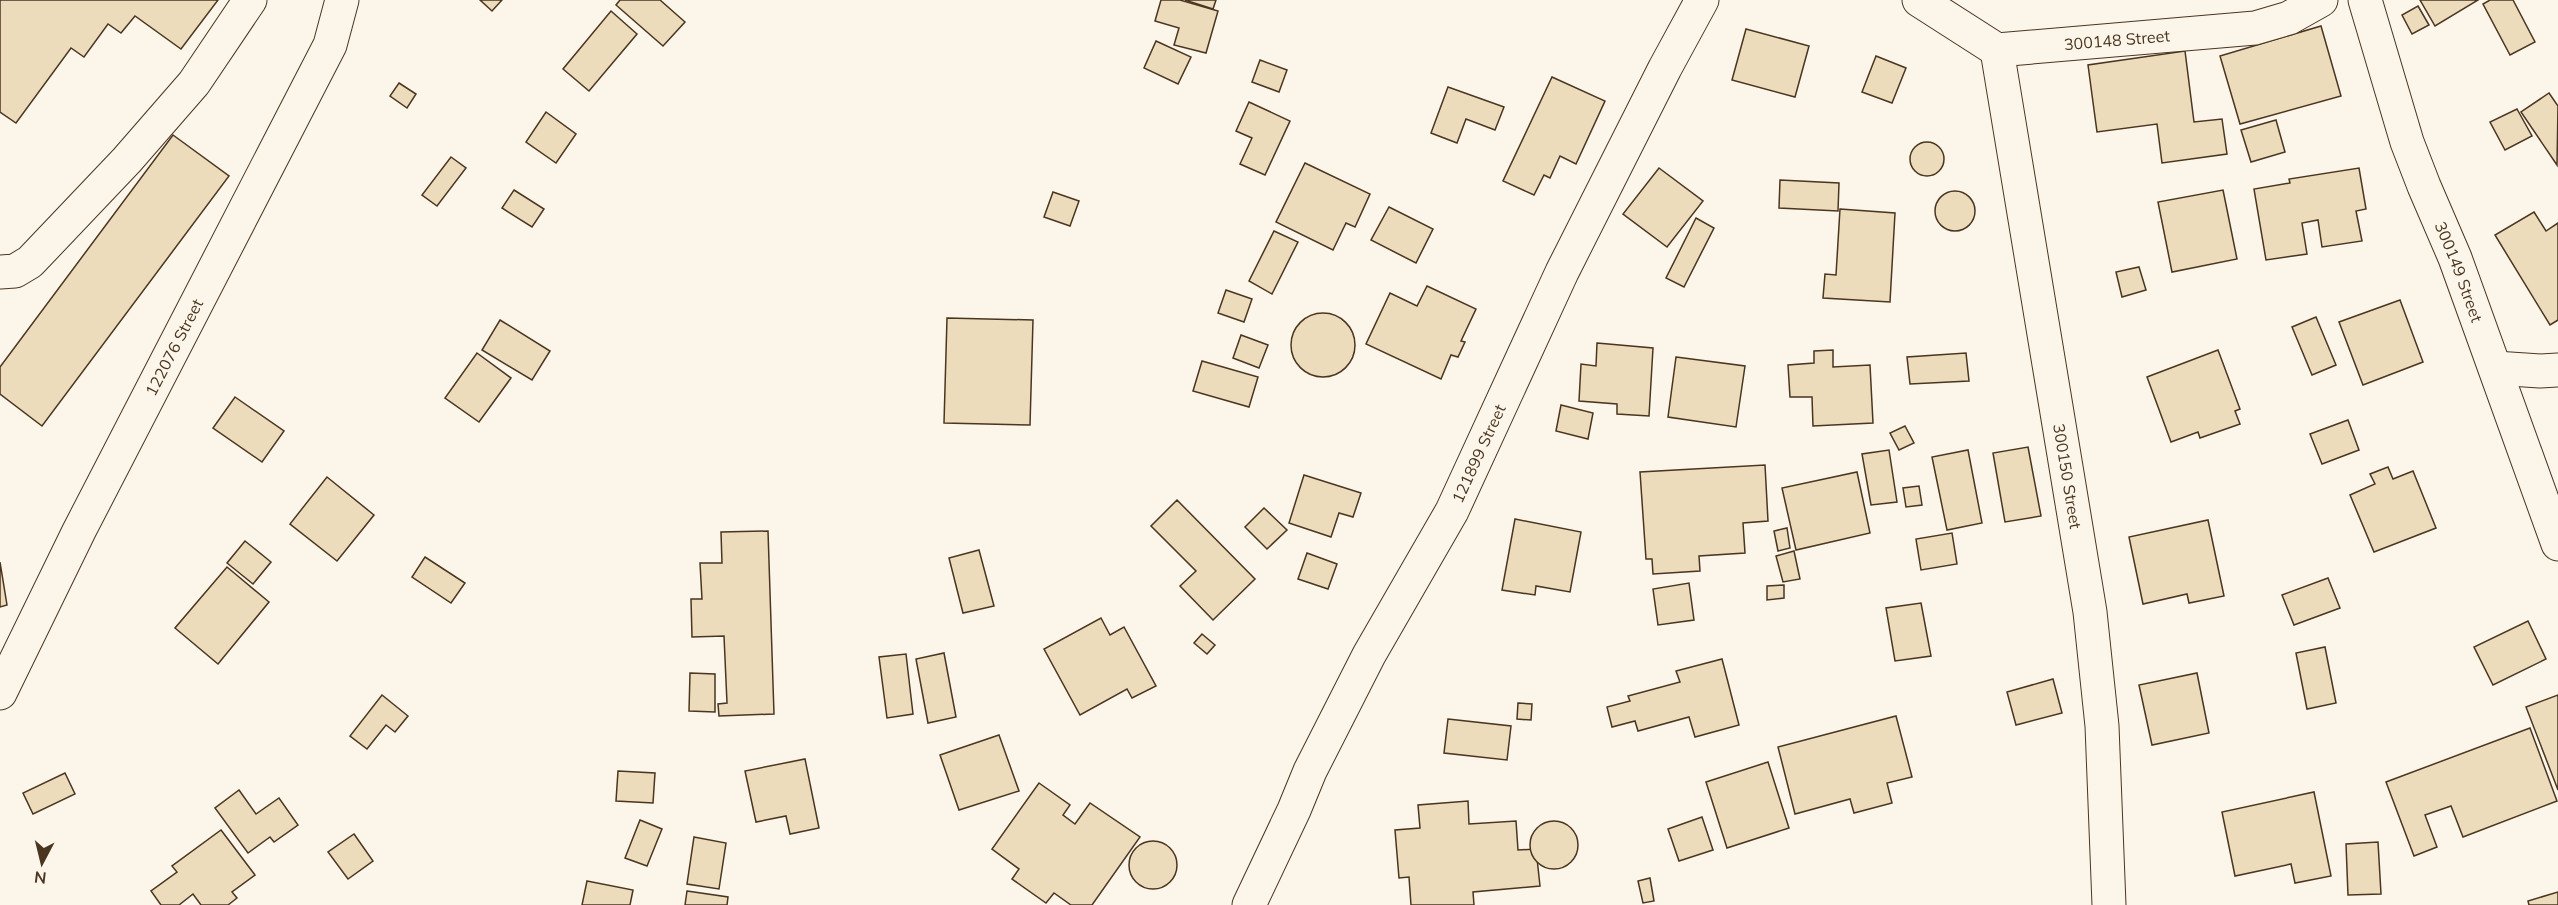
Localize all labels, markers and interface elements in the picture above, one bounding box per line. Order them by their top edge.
street label: 300148 Street [2063,25,2171,54]
street label: 300149 Street [2431,218,2487,325]
street label: 122076 Street [141,295,207,399]
street label: 121899 Street [1447,401,1510,506]
street label: 300150 Street [2049,422,2086,531]
north arrow [12,833,72,893]
text: N [33,867,47,889]

